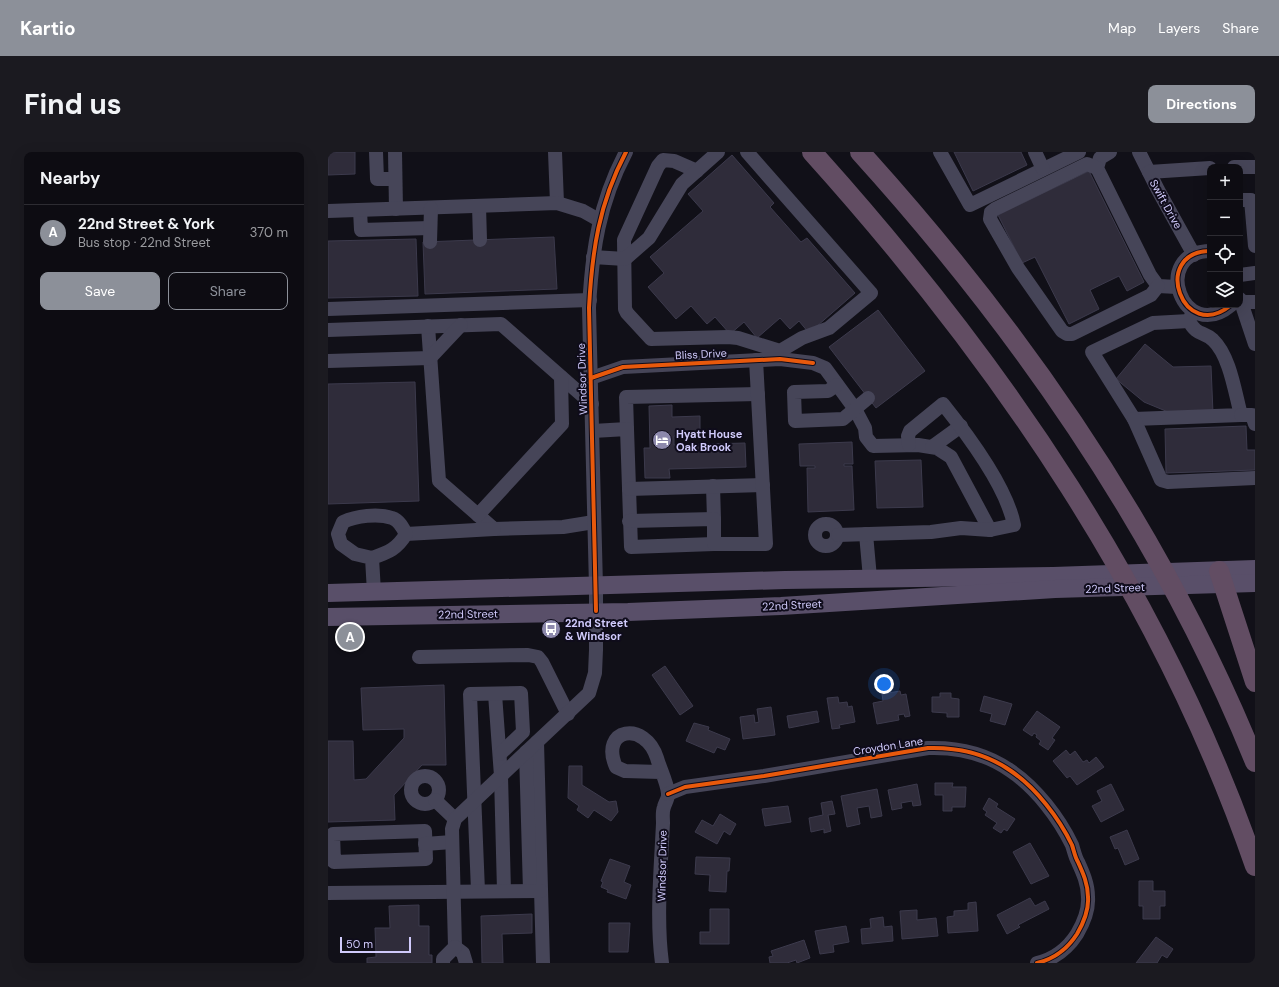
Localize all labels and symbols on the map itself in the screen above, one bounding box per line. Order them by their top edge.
street label: Swift Drive [1147,177,1185,231]
street label: Windsor Drive [574,343,590,415]
street label: Bliss Drive [675,346,727,362]
place label: Hyatt House Oak Brook [676,427,743,454]
hotel icon: Hyatt House Oak Brook [651,429,673,451]
street label: 22nd Street [1085,580,1145,596]
street label: 22nd Street [762,596,822,614]
street label: 22nd Street [438,606,498,622]
place label: 22nd Street & Windsor [565,616,628,643]
bus stop icon: 22nd Street & Windsor [540,618,562,640]
pin: A [337,622,363,652]
your location [874,674,894,694]
street label: Croydon Lane [852,734,924,758]
street label: Windsor Drive [654,830,670,902]
scale bar [340,935,411,954]

